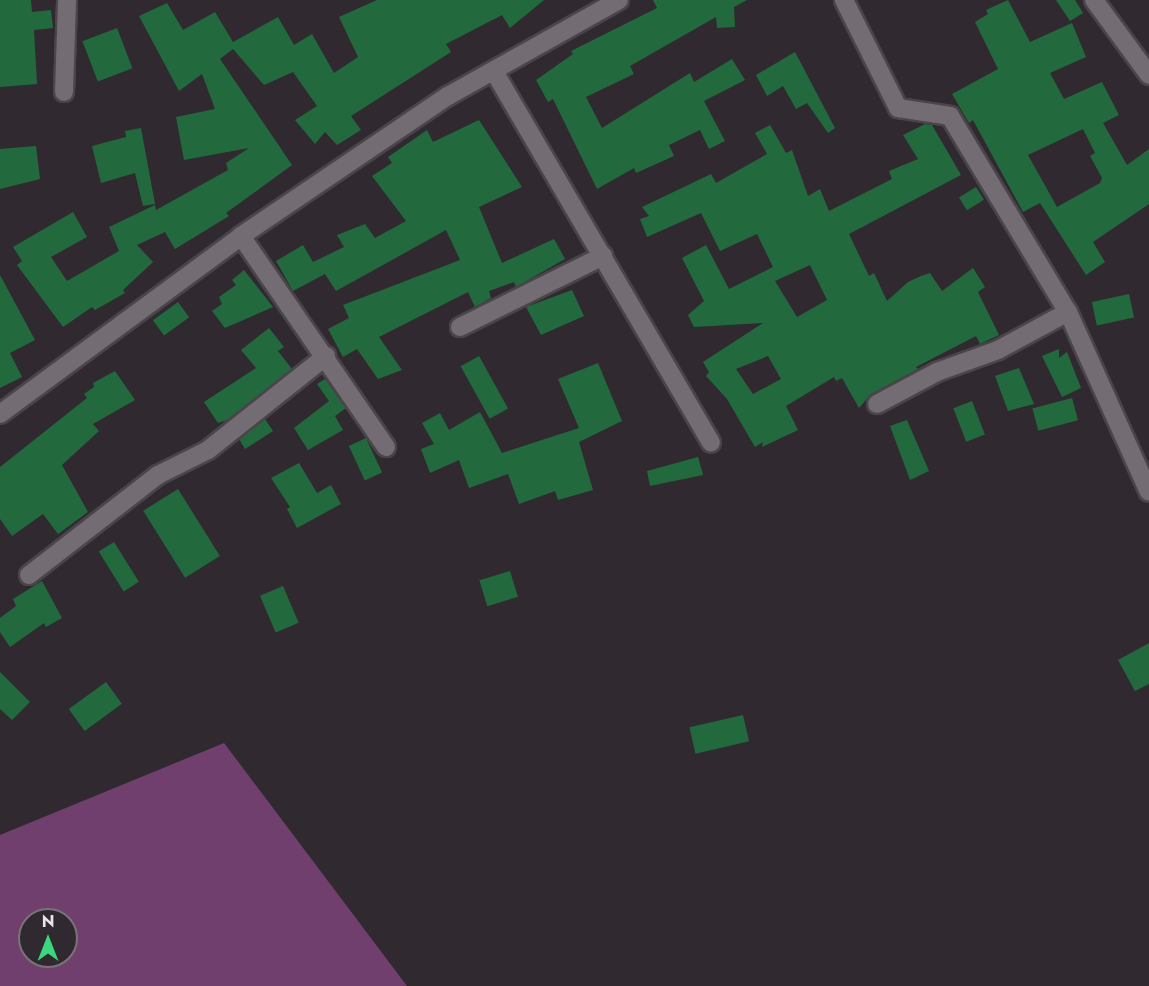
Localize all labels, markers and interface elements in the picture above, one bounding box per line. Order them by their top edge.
north arrow [18,908,78,968]
text: N [42,910,54,933]

